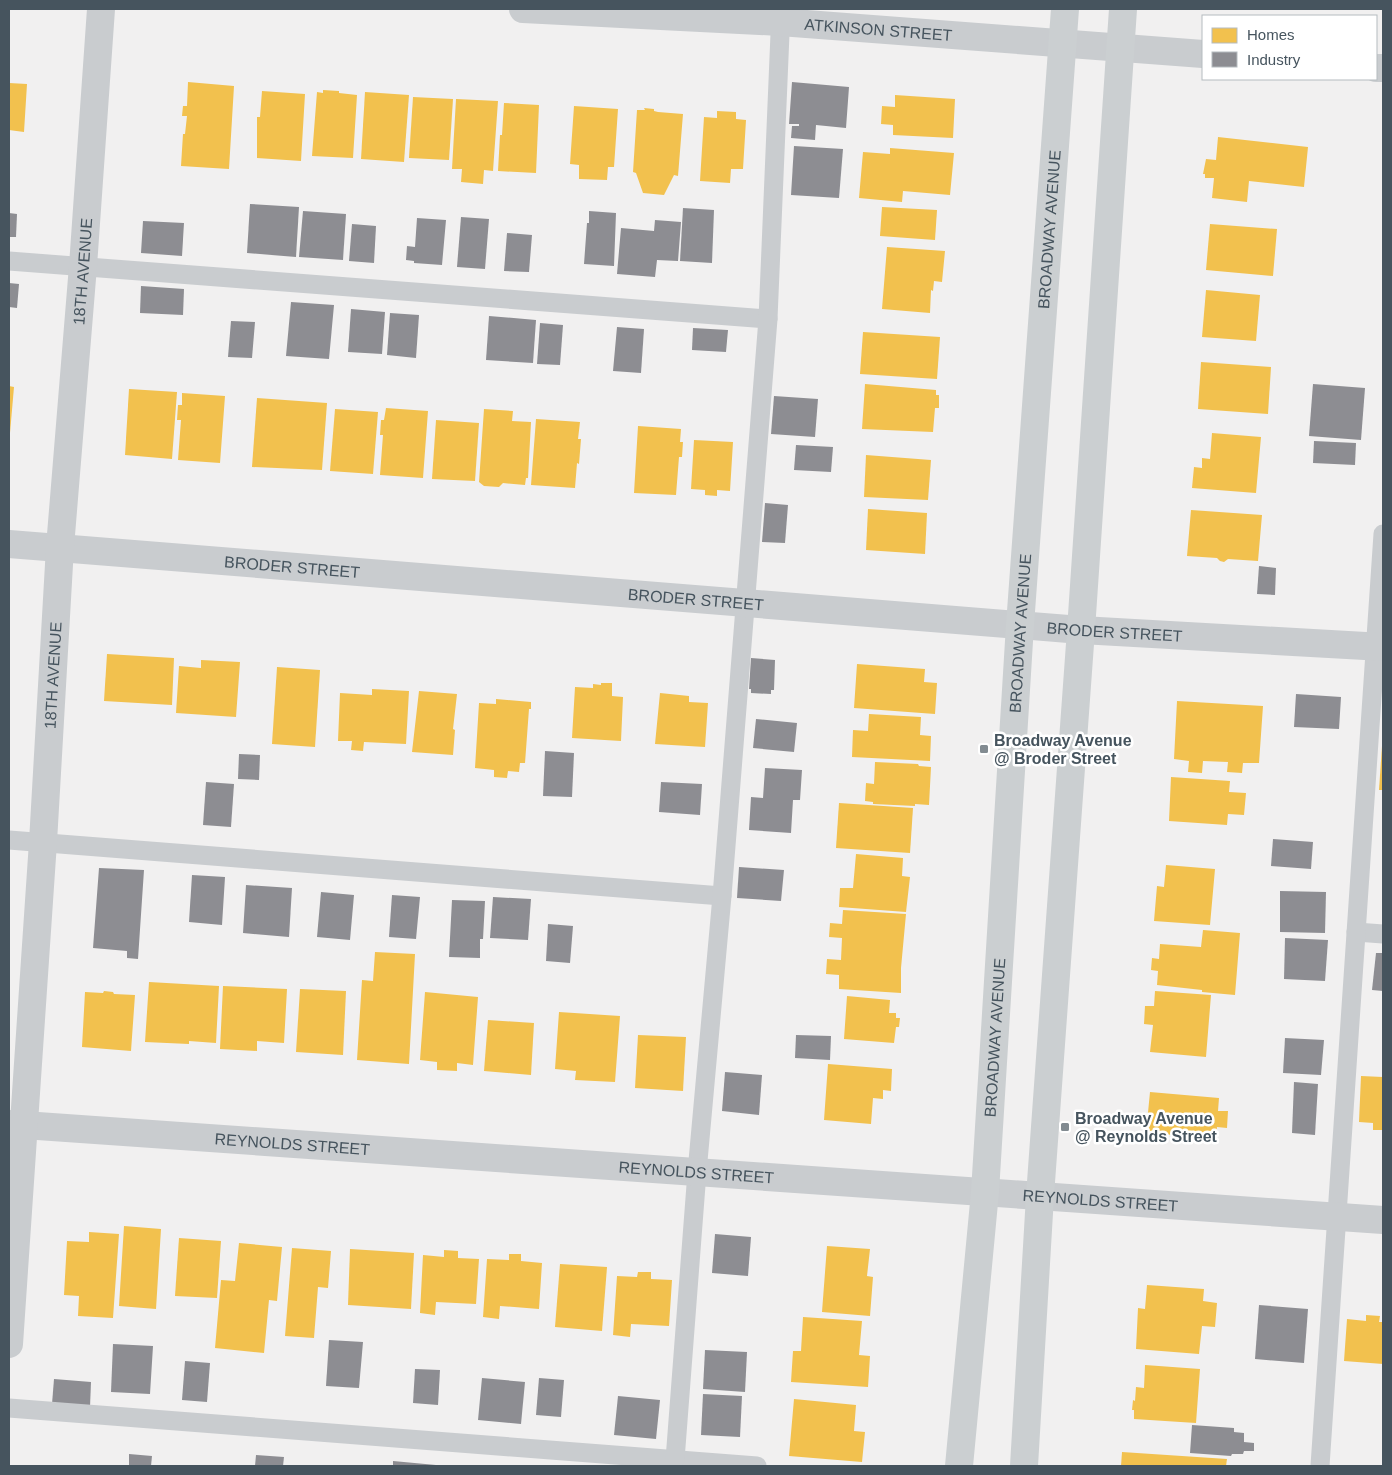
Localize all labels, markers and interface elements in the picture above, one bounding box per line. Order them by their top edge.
legend [1202,15,1377,80]
street label: ATKINSON STREET [804,16,953,44]
text: Homes [1247,26,1295,43]
text: Industry [1247,51,1301,68]
street label: BROADWAY AVENUE [1035,149,1064,310]
street label: 18TH AVENUE [70,217,95,326]
street label: BRODER STREET [224,553,361,581]
street label: BROADWAY AVENUE [1007,553,1034,713]
street label: BRODER STREET [627,586,764,614]
street label: BRODER STREET [1046,619,1183,645]
street label: 18TH AVENUE [42,621,65,730]
place label: Broadway Avenue @ Broder Street [994,732,1132,767]
marker: Broadway Avenue @ Broder Street [978,743,990,755]
street label: BROADWAY AVENUE [982,957,1008,1118]
place label: Broadway Avenue @ Reynolds Street [1075,1110,1218,1145]
marker: Broadway Avenue @ Reynolds Street [1059,1121,1071,1133]
street label: REYNOLDS STREET [214,1130,371,1158]
street label: REYNOLDS STREET [618,1159,775,1186]
street label: REYNOLDS STREET [1022,1187,1179,1215]

